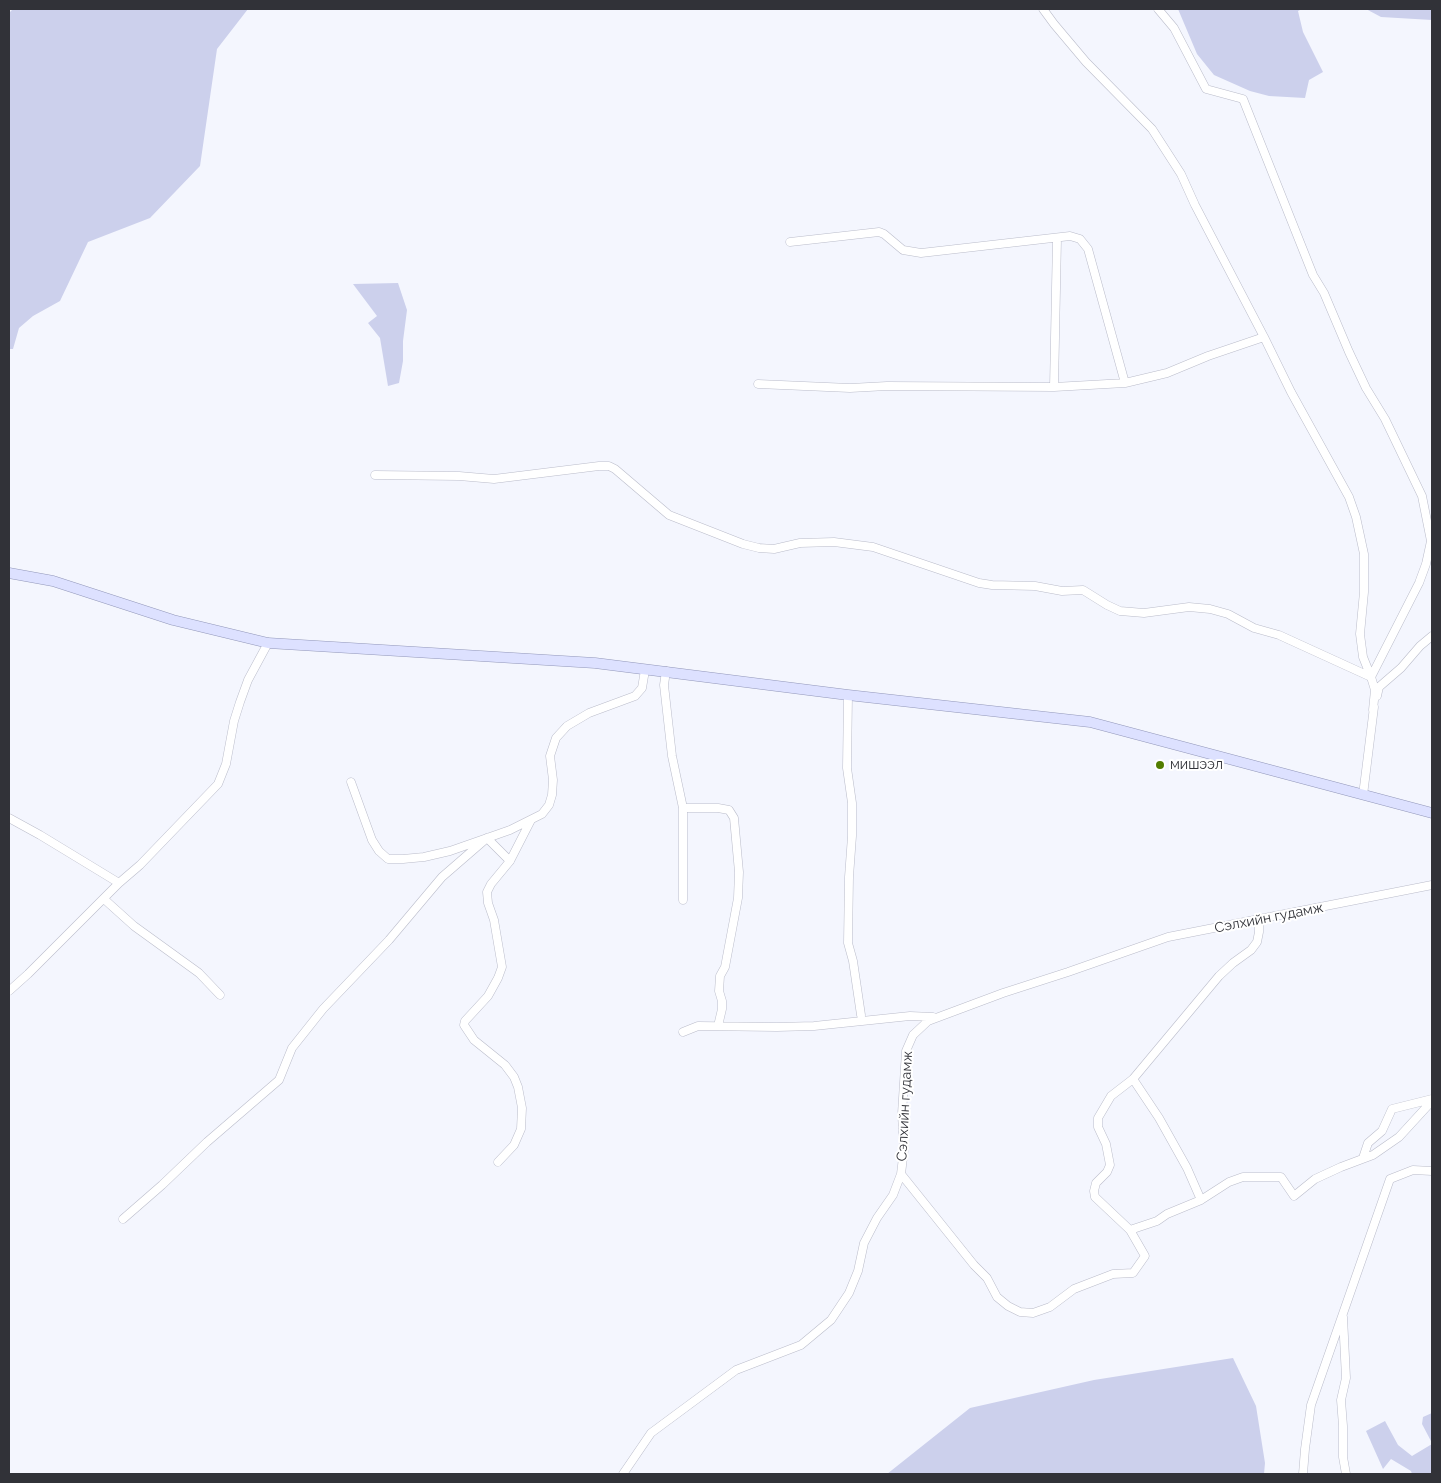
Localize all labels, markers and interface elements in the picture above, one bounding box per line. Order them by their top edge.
place label: мишээл [1170,757,1223,773]
marker: мишээл [1154,759,1166,771]
street label: Сэлхийн гудамж [1213,899,1325,937]
street label: Сэлхийн гудамж [894,1050,916,1162]

